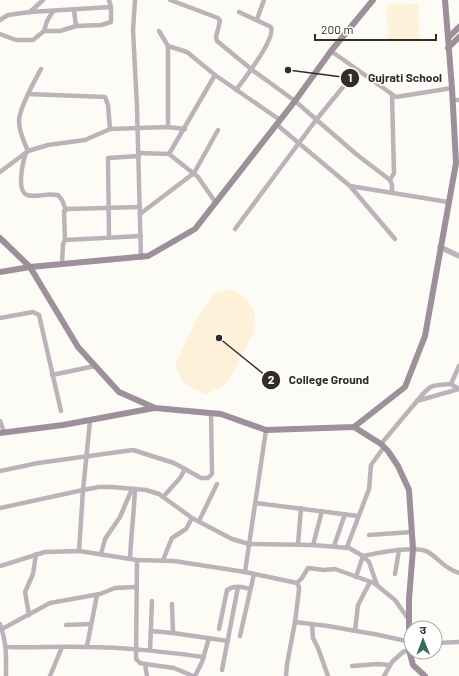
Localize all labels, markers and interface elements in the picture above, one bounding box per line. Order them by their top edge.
scale bar [315,16,436,42]
text: 200 m [321,22,353,36]
callout: Gujrati School [340,66,450,90]
text: 1 [348,70,352,84]
text: Gujrati School [368,70,442,84]
callout: College Ground [261,368,378,392]
text: 2 [268,372,275,386]
text: College Ground [289,372,369,386]
north arrow [403,620,443,660]
text: उ [419,623,427,636]

